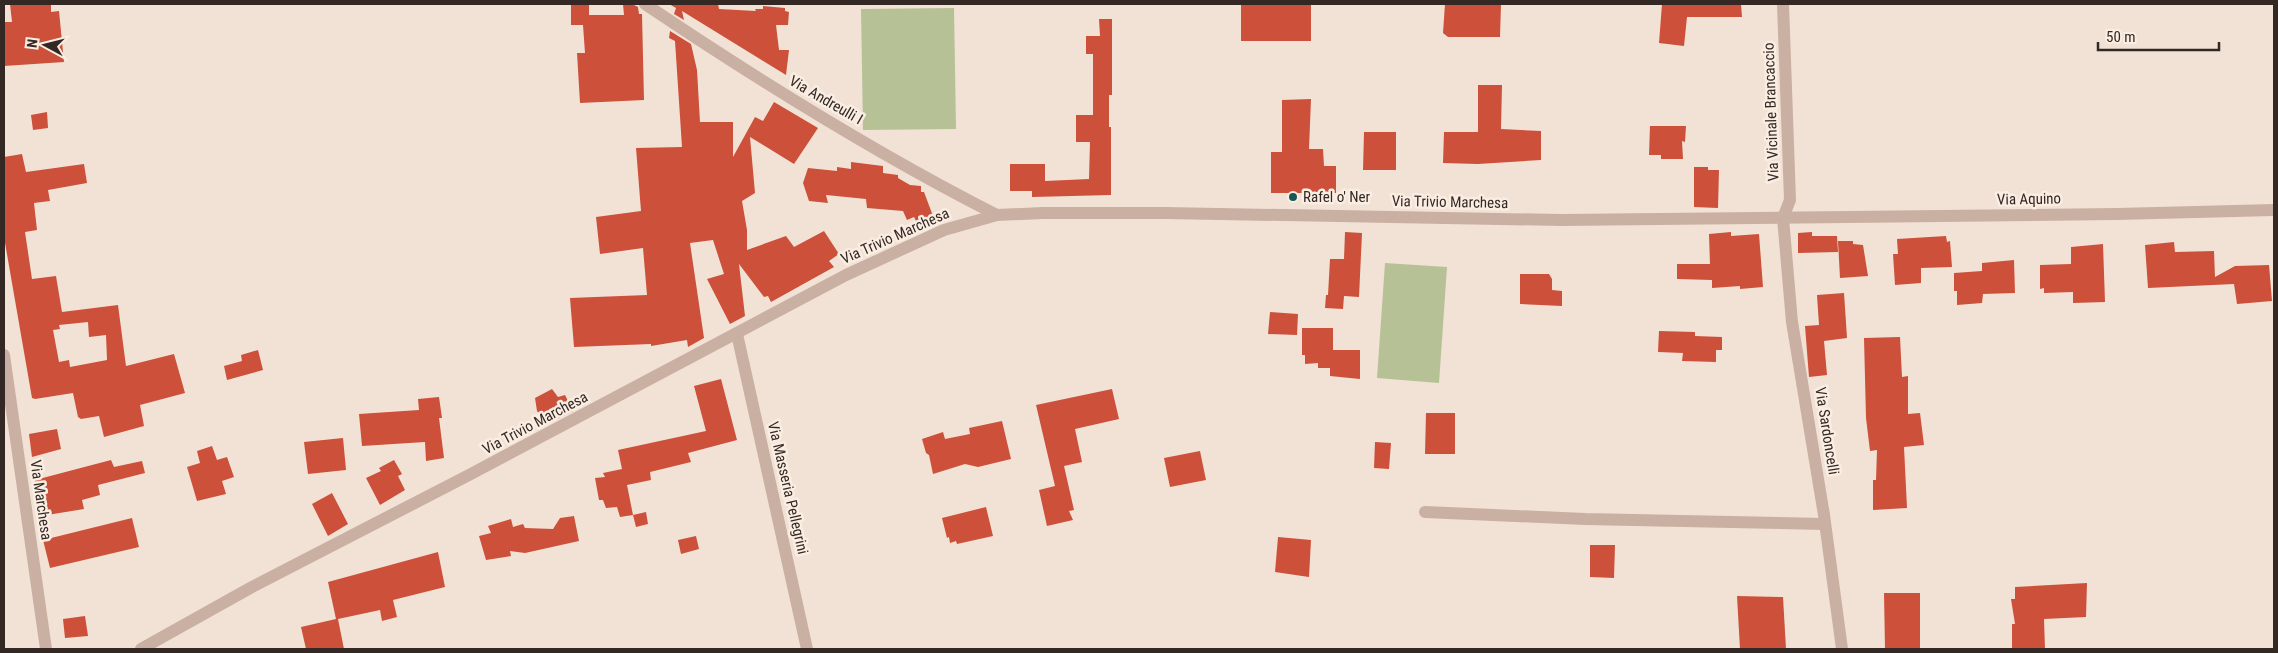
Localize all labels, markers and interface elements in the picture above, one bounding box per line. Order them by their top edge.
north arrow [20,20,70,70]
scale bar [2098,20,2219,52]
text: 50 m [2106,28,2136,46]
text: N [24,38,41,49]
street label: Via Vicinale Brancaccio [1760,42,1782,182]
street label: Via Andreulli I [786,72,866,128]
place label: Rafel o' Ner [1303,188,1371,206]
street label: Via Aquino [1997,189,2061,209]
marker: Rafel o' Ner [1287,191,1299,203]
street label: Via Trivio Marchesa [1392,192,1508,212]
street label: Via Trivio Marchesa [838,204,952,268]
street label: Via Sardoncelli [1811,386,1843,476]
street label: Via Trivio Marchesa [479,388,591,458]
street label: Via Masseria Pellegrini [764,420,812,556]
street label: Via Marchesa [26,459,56,541]

